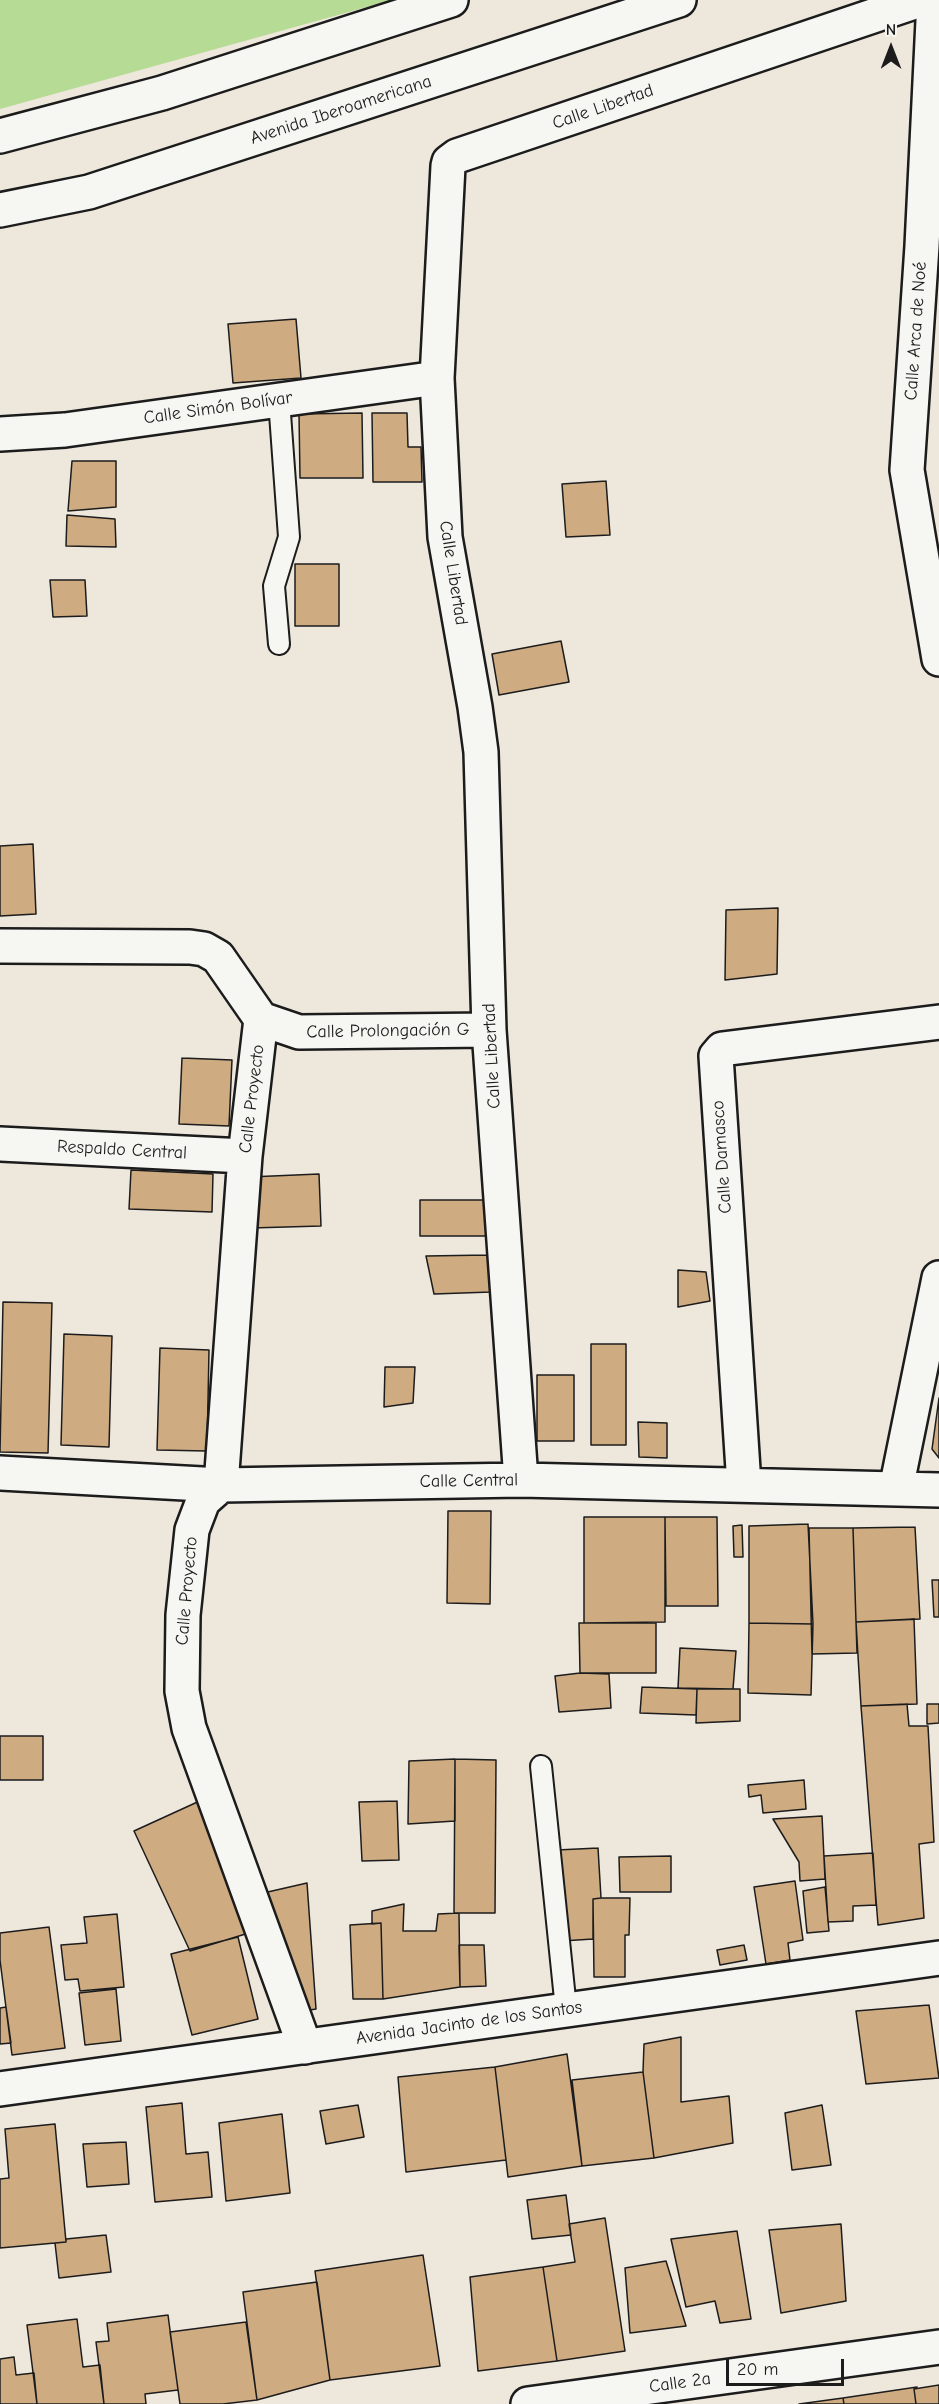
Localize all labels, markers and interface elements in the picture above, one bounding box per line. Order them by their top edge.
north arrow [861,18,921,78]
text: N [886,21,896,39]
street label: Avenida Iberoamericana [248,70,434,150]
street label: Calle Libertad [550,80,656,134]
street label: Calle Arca de Noé [900,261,932,401]
street label: Calle Simón Bolívar [142,387,294,429]
street label: Calle Libertad [434,519,472,627]
street label: Calle Libertad [478,1003,506,1109]
street label: Calle Prolongación G [306,1019,470,1043]
street label: Calle Proyecto [235,1043,269,1155]
street label: Calle Damasco [707,1100,737,1214]
street label: Respaldo Central [56,1136,188,1164]
street label: Calle Central [420,1469,518,1493]
street label: Calle Proyecto [171,1536,203,1646]
street label: Avenida Jacinto de los Santos [355,1996,583,2050]
scale bar [729,2347,848,2385]
text: 20 m [737,2359,778,2380]
street label: Calle 2a [648,2368,712,2398]

